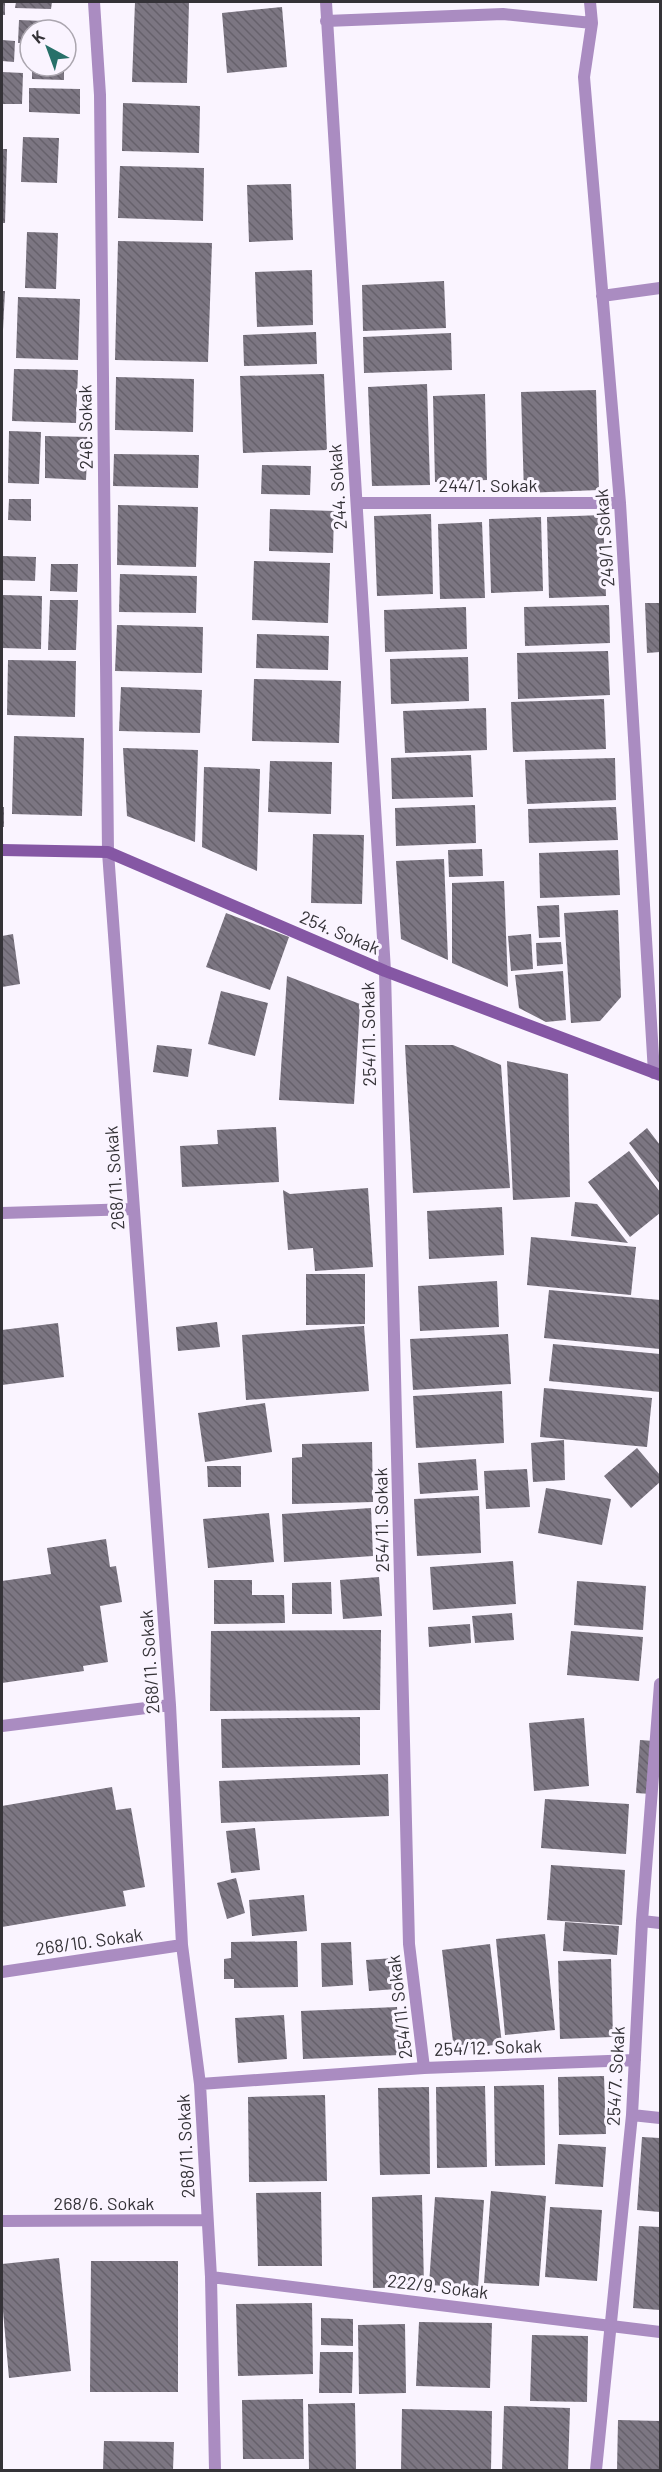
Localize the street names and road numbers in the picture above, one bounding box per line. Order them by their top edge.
street label: 246. Sokak [73,384,97,470]
street label: 244. Sokak [323,444,351,530]
street label: 244/1. Sokak [439,474,537,496]
street label: 249/1. Sokak [590,488,618,588]
street label: 254. Sokak [297,905,383,959]
street label: 254/11. Sokak [356,981,380,1087]
street label: 268/11. Sokak [99,1125,129,1231]
street label: 254/11. Sokak [369,1467,393,1573]
street label: 268/11. Sokak [134,1609,164,1715]
street label: 268/10. Sokak [34,1923,144,1959]
street label: 254/11. Sokak [382,1954,416,2060]
street label: 254/7. Sokak [601,2026,629,2126]
street label: 254/12. Sokak [434,2034,542,2060]
street label: 268/11. Sokak [171,2093,199,2199]
street label: 268/6. Sokak [54,2192,154,2214]
street label: 222/9. Sokak [386,2269,490,2303]

